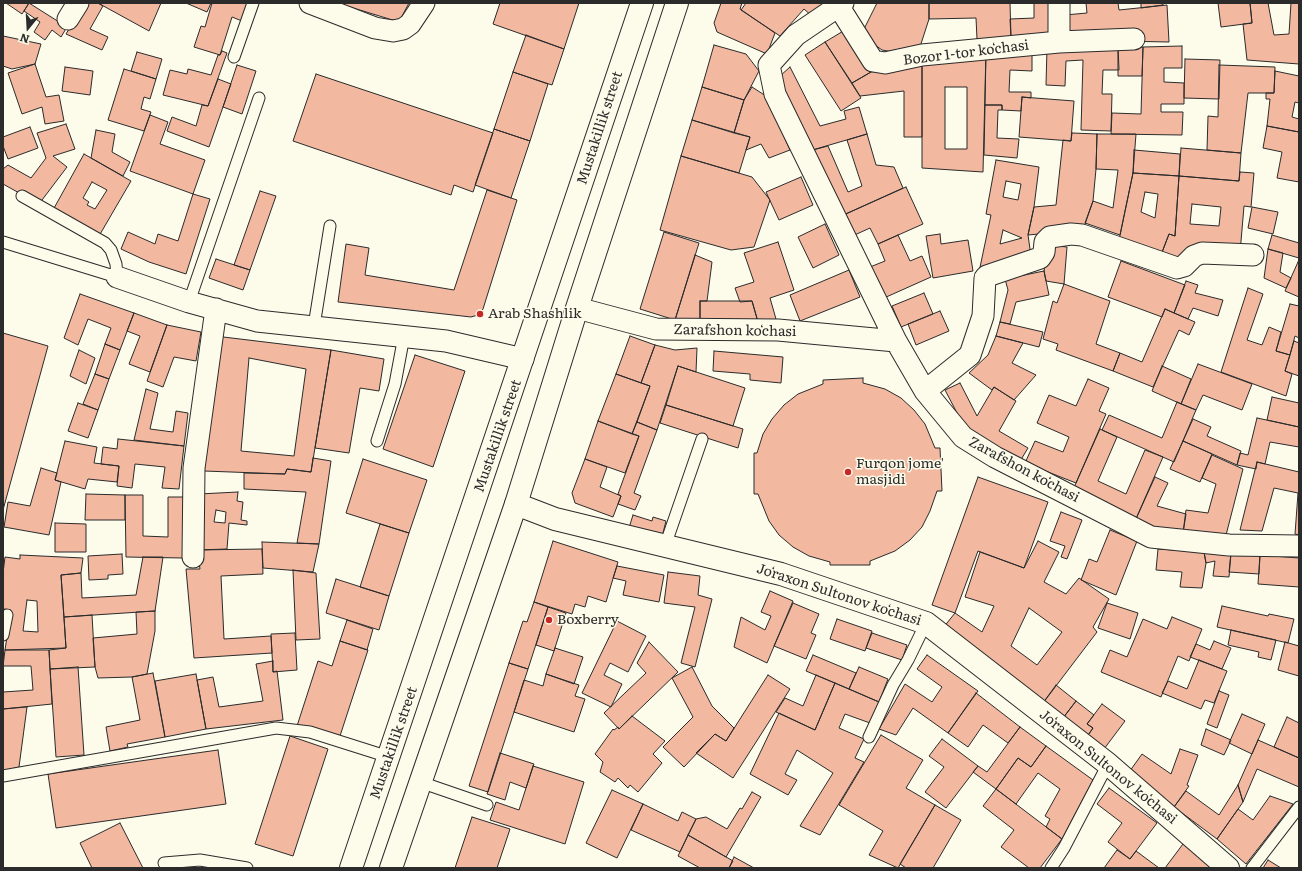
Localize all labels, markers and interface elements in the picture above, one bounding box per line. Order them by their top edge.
north arrow [8,8,48,48]
text: N [17,30,31,48]
street label: Bozor 1-tor koʻchasi [902,37,1030,69]
street label: Mustakillik street [574,69,626,187]
place label: Arab Shashlik [488,306,582,322]
marker: Arab Shashlik [475,309,485,319]
street label: Zarafshon koʻchasi [673,322,797,340]
street label: Mustakillik street [471,377,525,495]
street label: Zarafshon koʻchasi [966,434,1082,506]
place label: Furqon jome' masjidi [856,456,944,488]
marker: Furqon jome' masjidi [843,467,853,477]
street label: Joʻraxon Sultonov koʻchasi [755,560,923,630]
place label: Boxberry [557,612,619,628]
marker: Boxberry [544,615,554,625]
street label: Mustakillik street [367,684,421,802]
street label: Joʻraxon Sultonov koʻchasi [1036,706,1180,828]

